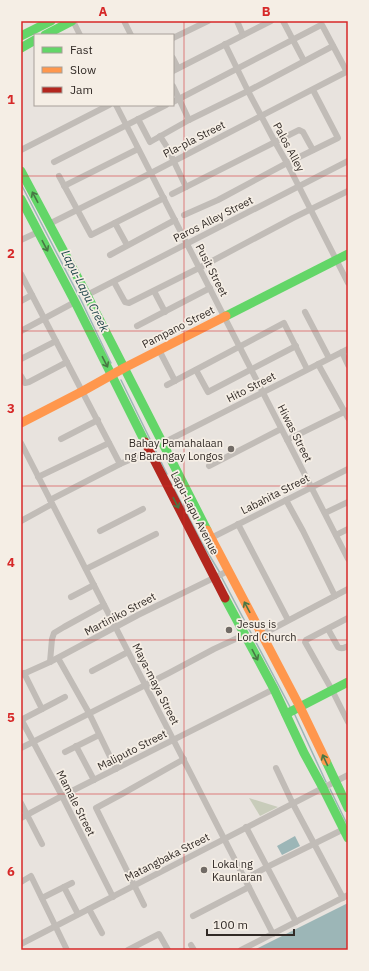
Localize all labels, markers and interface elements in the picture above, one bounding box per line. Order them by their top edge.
text: A [99,3,108,20]
text: B [262,3,271,20]
legend [34,34,174,106]
text: Fast [70,42,93,57]
text: Slow [70,62,96,77]
text: Jam [70,82,93,97]
text: 1 [7,91,15,108]
street label: Pla-pla Street [161,117,228,161]
street label: Palos Alley [270,120,308,175]
one-way arrow [31,191,38,203]
street label: Paros Alley Street [171,193,255,245]
one-way arrow [42,240,50,252]
street label: Pusit Street [193,241,231,299]
text: 2 [7,245,15,262]
water label: Lapu-Lapu Creek [58,247,113,335]
street label: Pampano Street [139,303,217,351]
one-way arrow [102,355,109,367]
street label: Hito Street [224,369,278,405]
text: 3 [7,400,15,417]
street label: Hiwas Street [274,402,316,464]
place label: Bahay Pamahalaan ng Barangay Longos [124,436,223,463]
marker: Bahay Pamahalaan ng Barangay Longos [226,444,236,454]
street label: Lapu-Lapu Avenue [168,469,222,557]
street label: Labahita Street [238,471,312,517]
one-way arrow [173,496,180,508]
text: 4 [7,554,15,571]
street label: Martiniko Street [82,589,158,639]
one-way arrow [243,601,250,613]
place label: Jesus is Lord Church [237,617,297,644]
marker: Jesus is Lord Church [224,625,234,635]
street label: Maya-maya Street [129,641,183,727]
one-way arrow [252,649,260,661]
text: 5 [7,709,15,726]
street label: Maliputo Street [95,726,169,773]
one-way arrow [321,754,328,766]
street label: Mamale Street [53,768,99,838]
street label: Matangbaka Street [122,830,212,884]
place label: Lokal ng Kaunlaran [212,857,262,884]
text: 6 [7,863,15,880]
marker: Lokal ng Kaunlaran [199,865,209,875]
scale bar [207,911,294,937]
text: 100 m [213,917,248,932]

